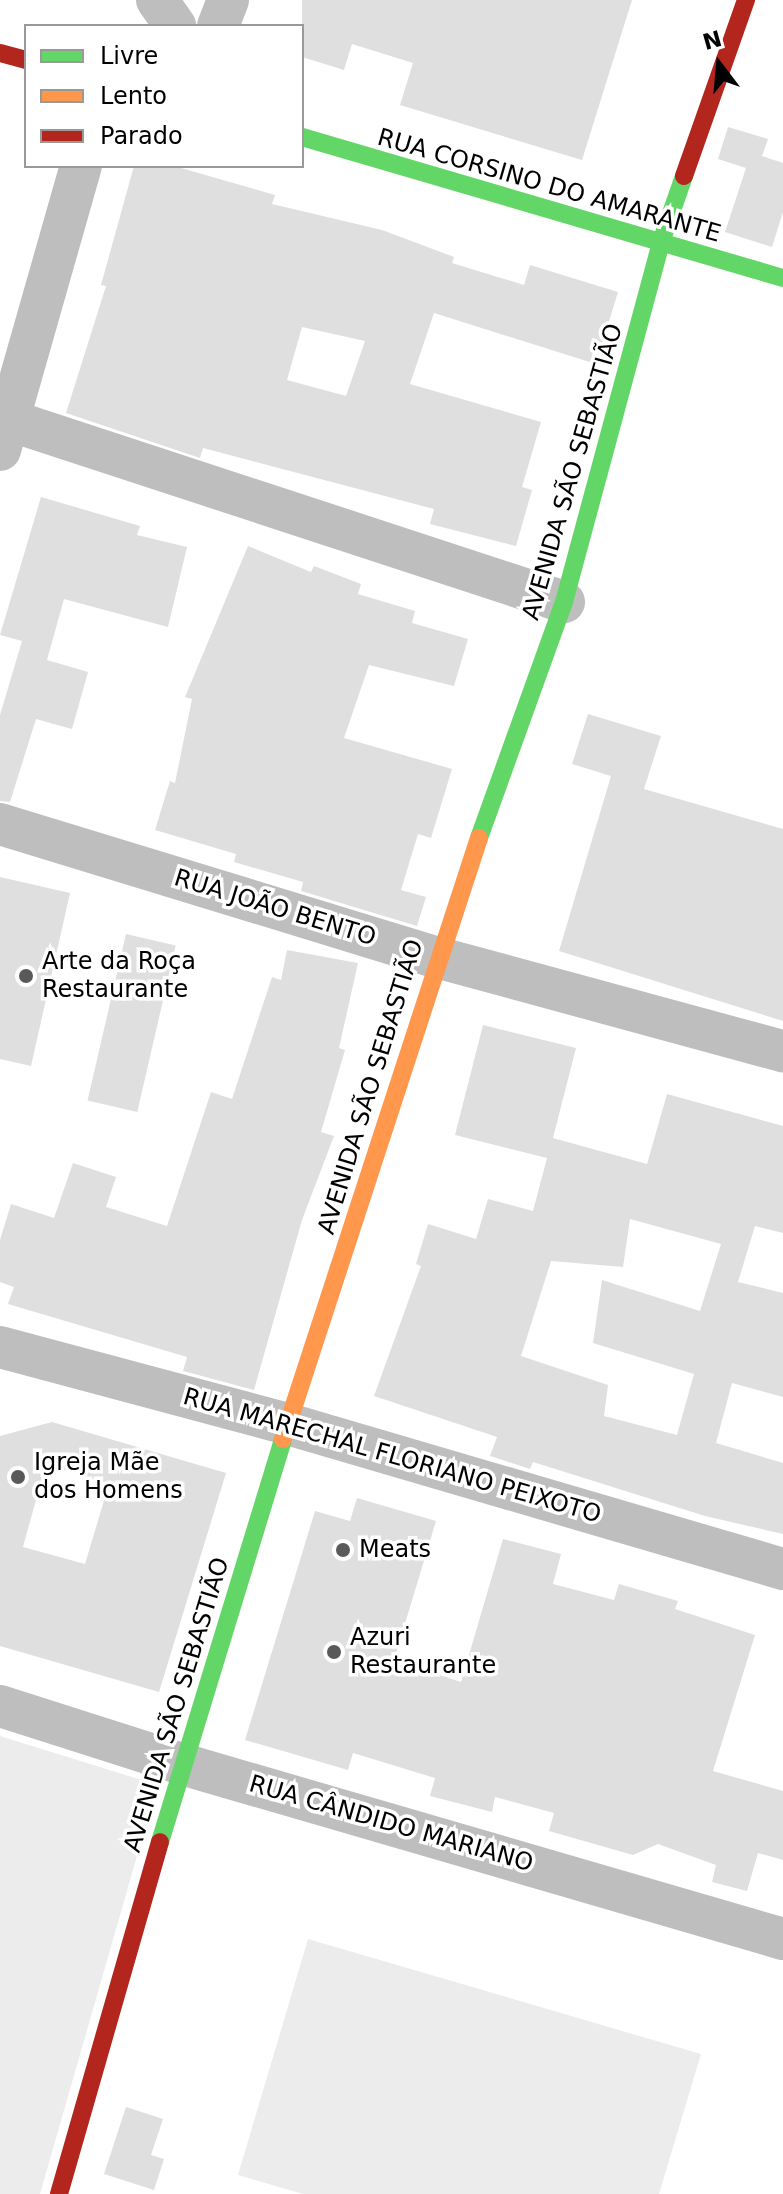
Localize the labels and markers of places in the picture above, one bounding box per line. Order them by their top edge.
place label: Arte da Roça Restaurante [42,948,196,1004]
marker: Arte da Roça Restaurante [17,967,35,985]
place label: Igreja Mãe dos Homens [34,1449,183,1505]
marker: Igreja Mãe dos Homens [9,1468,27,1486]
place label: Meats [359,1536,431,1564]
marker: Meats [334,1541,352,1559]
place label: Azuri Restaurante [350,1624,496,1680]
marker: Azuri Restaurante [325,1643,343,1661]

